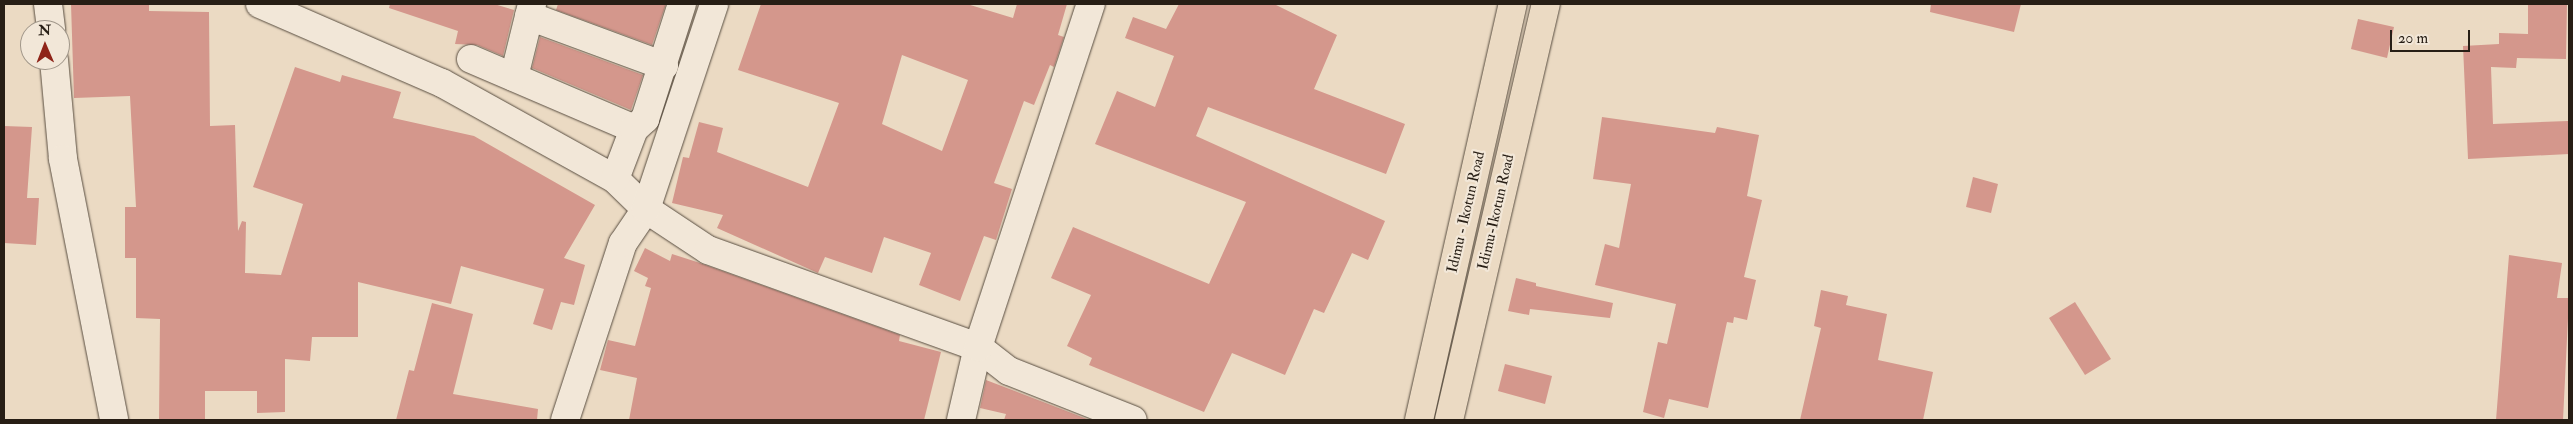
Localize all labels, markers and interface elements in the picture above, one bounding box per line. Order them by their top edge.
north arrow [20,20,70,70]
scale bar [2393,20,2473,52]
text: N [38,22,51,39]
text: 20 m [2398,29,2428,48]
street label: Idimu - Ikotun Road [1443,149,1489,275]
street label: Idimu-Ikotun Road [1474,153,1518,271]

